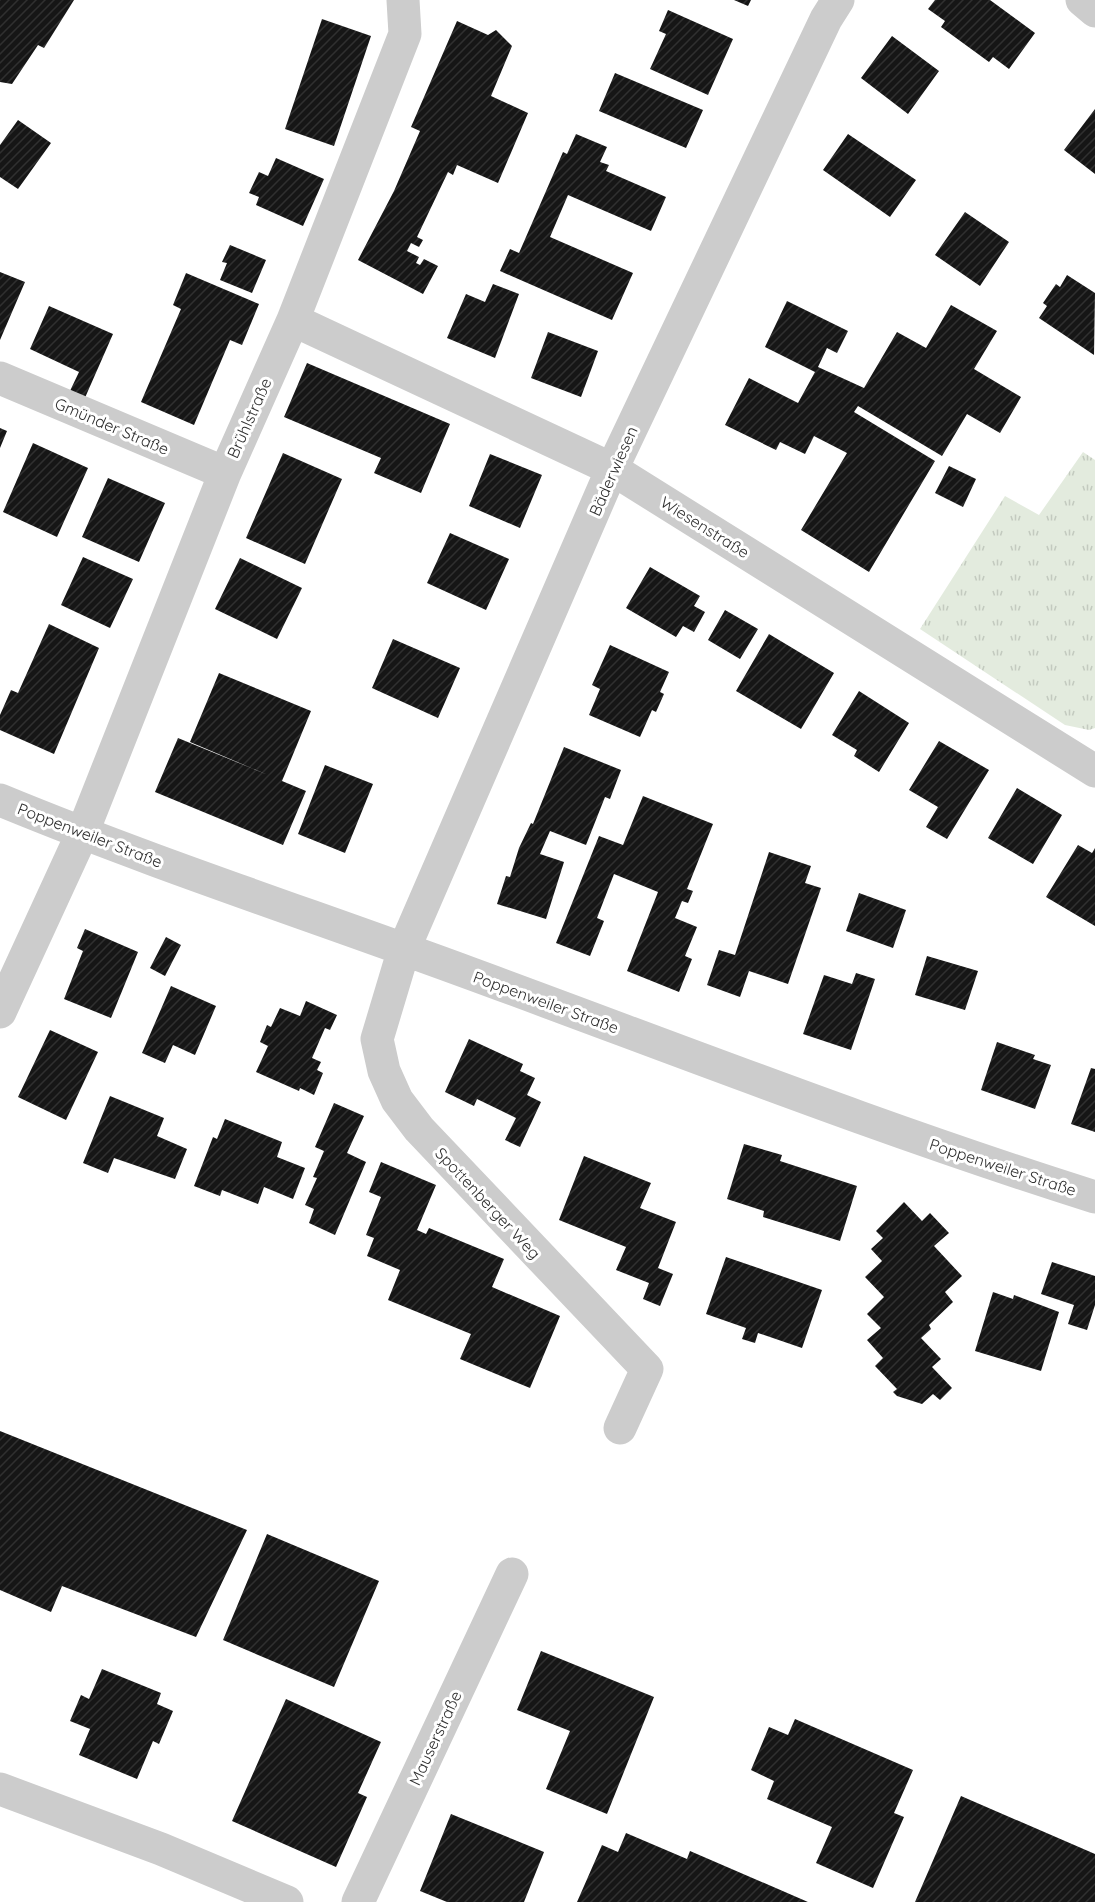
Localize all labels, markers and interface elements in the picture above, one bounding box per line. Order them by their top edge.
street label: Brühlstraße [222,375,276,461]
street label: Gmünder Straße [52,393,172,459]
street label: Bäderwiesen [584,423,642,519]
street label: Wiesenstraße [657,492,753,562]
street label: Poppenweiler Straße [15,798,165,872]
street label: Poppenweiler Straße [471,966,621,1038]
street label: Poppenweiler Straße [927,1134,1079,1200]
street label: Spottenberger Weg [431,1143,545,1263]
street label: Mauserstraße [404,1688,466,1788]

